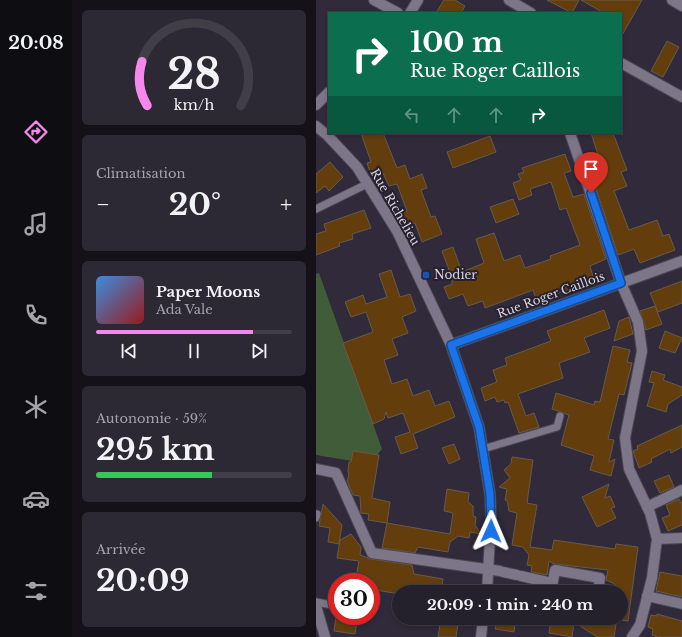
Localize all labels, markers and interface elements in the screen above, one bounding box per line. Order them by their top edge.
text: 100 m [410,25,503,60]
icon: right [344,28,396,80]
text: 20:08 [8,32,64,54]
text: 28 [167,49,221,100]
text: Rue Roger Caillois [410,60,580,82]
text: km/h [174,95,214,113]
icon: left [401,104,423,126]
icon: ahead [443,104,465,126]
icon: ahead [485,104,507,126]
icon: right [527,104,549,126]
icon: directions [22,118,50,146]
pin [574,152,608,193]
icon: arrive [580,158,602,180]
text: Climatisation [96,165,186,182]
street label: Rue Richelieu [367,166,423,248]
text: 20° [169,186,221,223]
text: − [96,191,110,218]
text: + [280,191,292,218]
icon: music [22,210,50,238]
place label: Nodier [434,267,477,282]
street label: Rue Roger Caillois [495,268,607,321]
marker: Nodier [421,270,431,280]
text: Paper Moons [156,282,260,301]
icon: phone [22,301,50,329]
text: Ada Vale [156,301,213,318]
icon: previous [118,340,140,362]
icon: pause [183,340,205,362]
icon: next [248,340,270,362]
icon: climate [22,393,50,421]
text: Autonomie · 59% [96,410,207,427]
text: 295 km [96,431,215,468]
icon: car [22,485,50,513]
position arrow [470,510,512,552]
text: Arrivée [96,541,145,558]
text: 20:09 [96,562,190,599]
speed limit sign: 30 [328,573,380,625]
icon: filters [22,577,50,605]
text: 20:09 · 1 min · 240 m [427,595,593,614]

